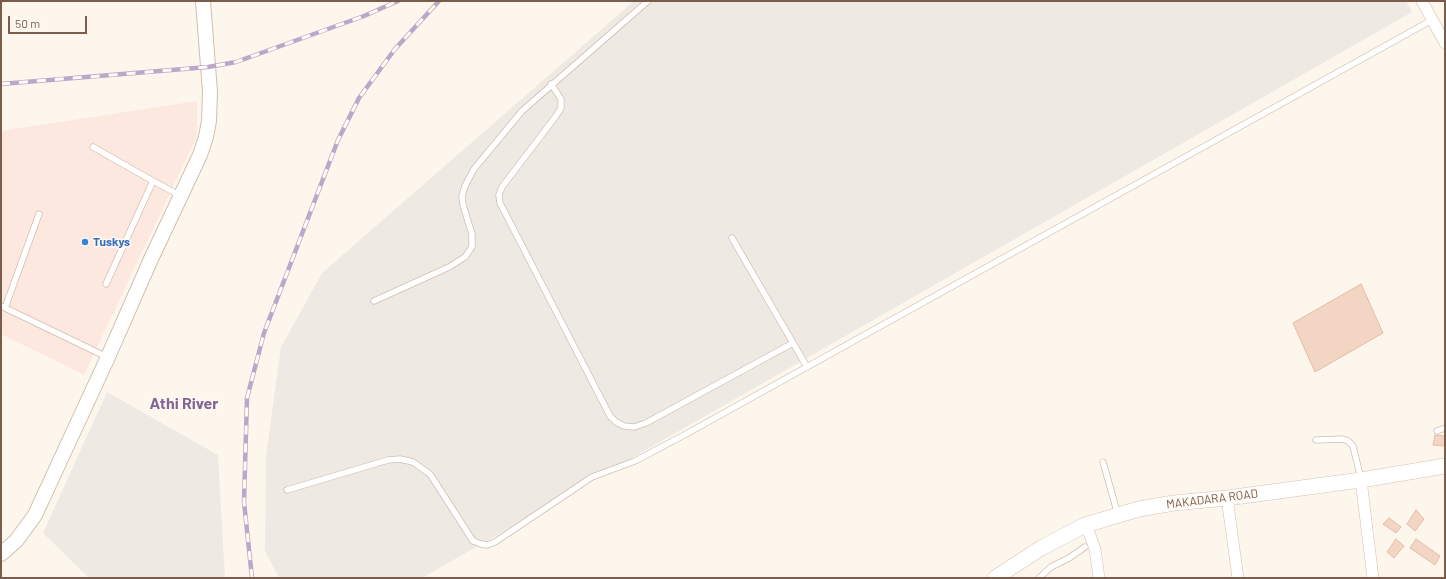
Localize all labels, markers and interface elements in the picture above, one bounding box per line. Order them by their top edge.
scale bar [10,8,89,34]
text: 50 m [15,16,40,30]
place label: Tuskys [93,235,130,249]
marker: Tuskys [80,237,90,247]
district label: Athi River [150,394,218,414]
street label: MAKADARA ROAD [1165,486,1259,512]

